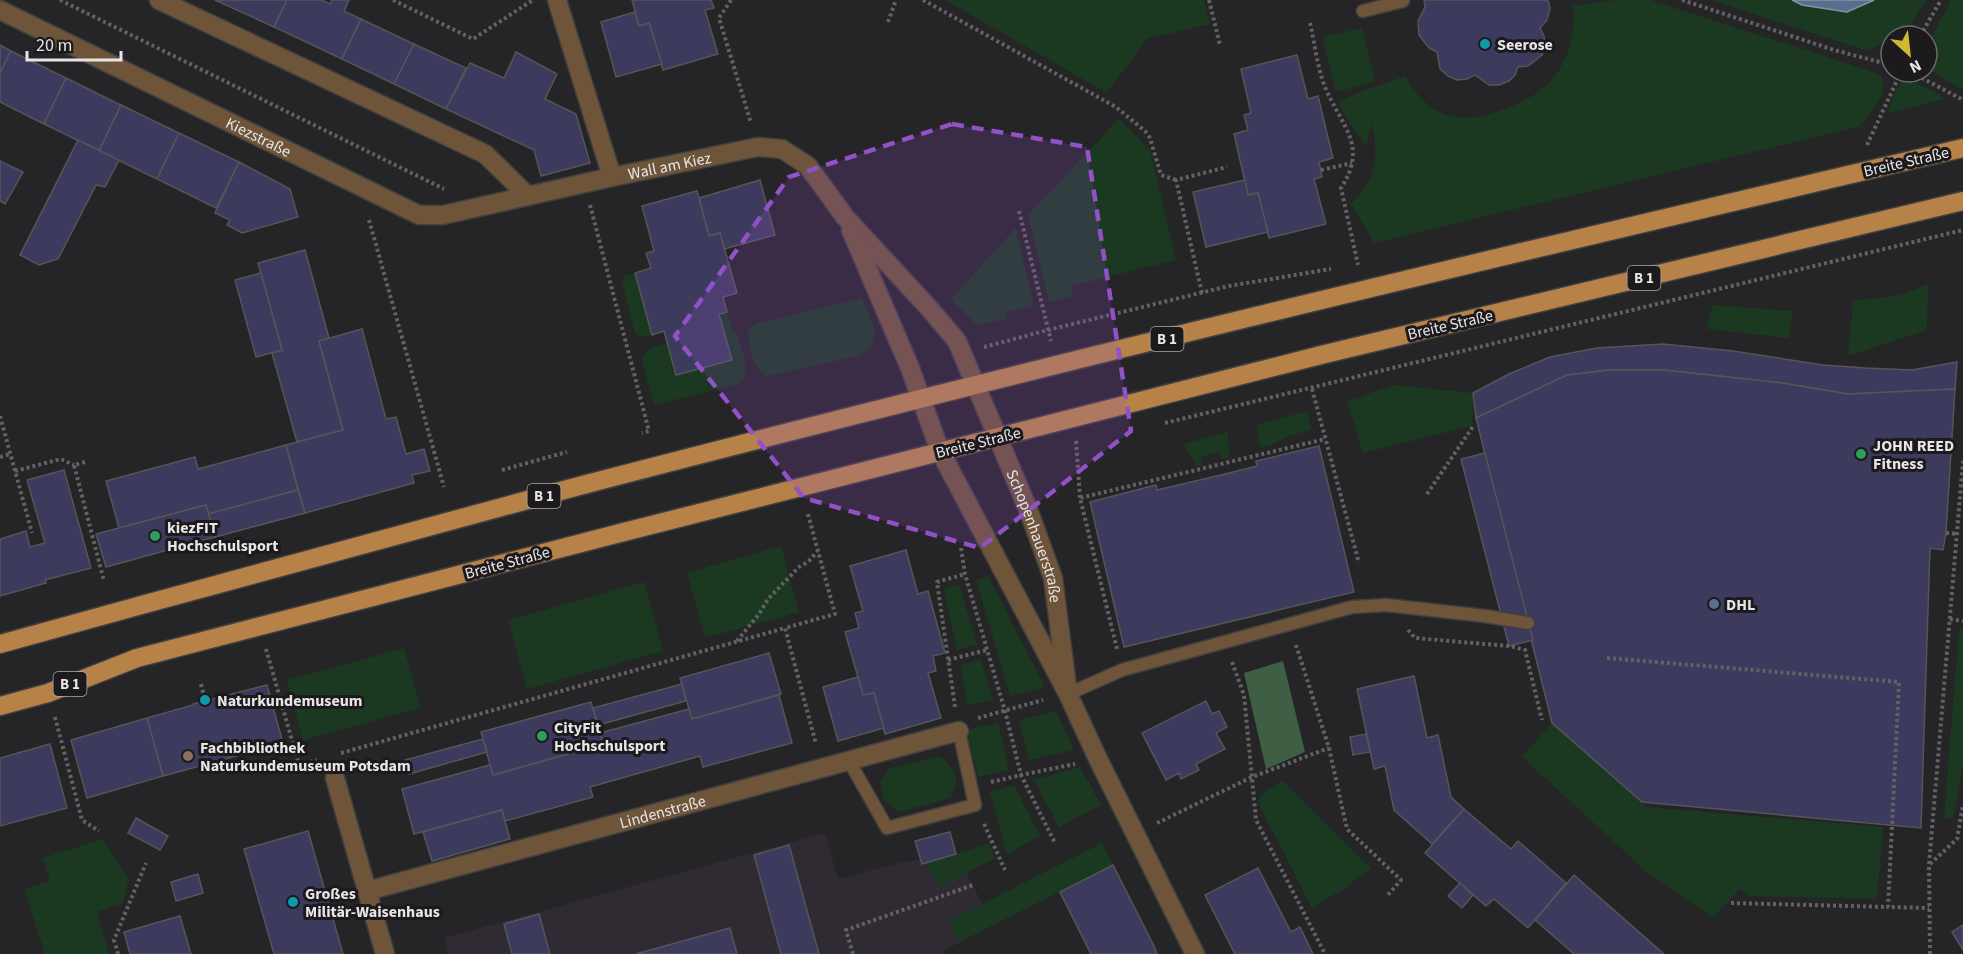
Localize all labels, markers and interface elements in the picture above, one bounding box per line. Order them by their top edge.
scale bar [27,24,122,62]
north arrow [1879,24,1939,84]
text: 20 m [36,33,72,58]
place label: Seerose [1497,34,1553,56]
marker: Seerose [1478,37,1492,51]
text: N [1906,54,1925,79]
street label: Kiezstraße [222,112,295,163]
street label: Breite Straße [1861,141,1951,182]
street label: Wall am Kiez [626,147,713,185]
road number: B 1 [1628,266,1660,290]
street label: Breite Straße [1405,304,1495,345]
road number: B 1 [1150,327,1184,351]
street label: Breite Straße [933,422,1023,464]
place label: JOHN REED Fitness [1873,435,1954,475]
marker: JOHN REED Fitness [1854,447,1868,461]
street label: Schopenhauerstraße [1001,466,1066,604]
road number: B 1 [528,484,560,508]
place label: kiezFIT Hochschulsport [167,517,278,557]
marker: kiezFIT Hochschulsport [148,529,162,543]
street label: Breite Straße [462,541,552,585]
place label: DHL [1726,594,1755,616]
marker: DHL [1707,597,1721,611]
road number: B 1 [54,672,86,696]
place label: Naturkundemuseum [217,690,363,712]
marker: Naturkundemuseum [198,693,212,707]
place label: CityFit Hochschulsport [554,717,665,757]
marker: CityFit Hochschulsport [535,729,549,743]
place label: Fachbibliothek Naturkundemuseum Potsdam [200,737,411,777]
marker: Fachbibliothek Naturkundemuseum Potsdam [181,749,195,763]
street label: Lindenstraße [617,790,708,834]
place label: Großes Militär-Waisenhaus [305,883,440,923]
marker: Großes Militär-Waisenhaus [286,895,300,909]

